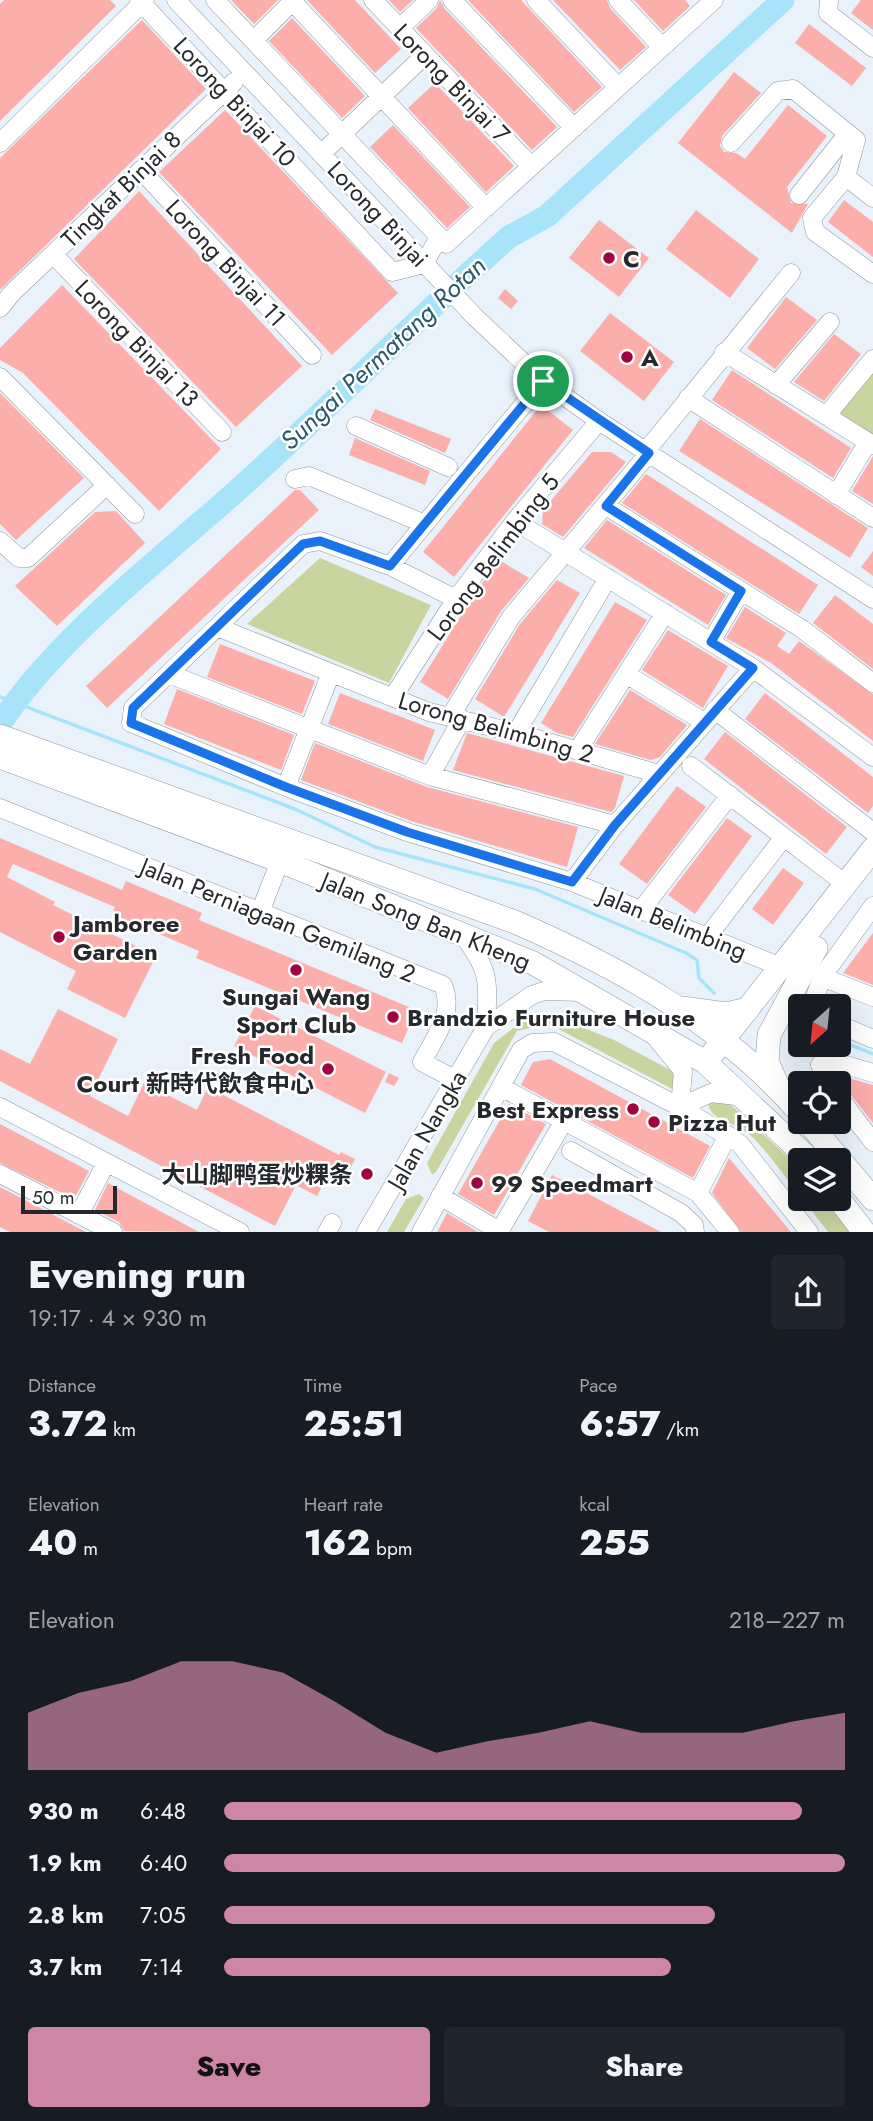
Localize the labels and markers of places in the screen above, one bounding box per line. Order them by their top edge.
place label: C [623,241,640,276]
marker: C [601,250,617,266]
place label: A [640,340,659,375]
marker: A [619,349,635,365]
pin [513,351,573,411]
place label: Jamboree Garden [69,906,180,969]
marker: Jamboree Garden [51,929,67,945]
marker: Sungai Wang Sport Club [288,962,304,978]
place label: Sungai Wang Sport Club [222,979,370,1042]
place label: Brandzio Furniture House [407,1000,695,1035]
marker: Brandzio Furniture House [385,1009,401,1025]
place label: Fresh Food Court 新時代飲食中心 [77,1038,314,1101]
marker: Fresh Food Court 新時代飲食中心 [320,1061,336,1077]
place label: Best Express [476,1092,619,1127]
marker: Best Express [625,1101,641,1117]
place label: Pizza Hut [668,1105,776,1140]
marker: Pizza Hut [646,1114,662,1130]
place label: 大山脚鸭蛋炒粿条 [161,1157,353,1192]
marker: 大山脚鸭蛋炒粿条 [359,1166,375,1182]
place label: 99 Speedmart [491,1166,653,1201]
marker: 99 Speedmart [469,1175,485,1191]

